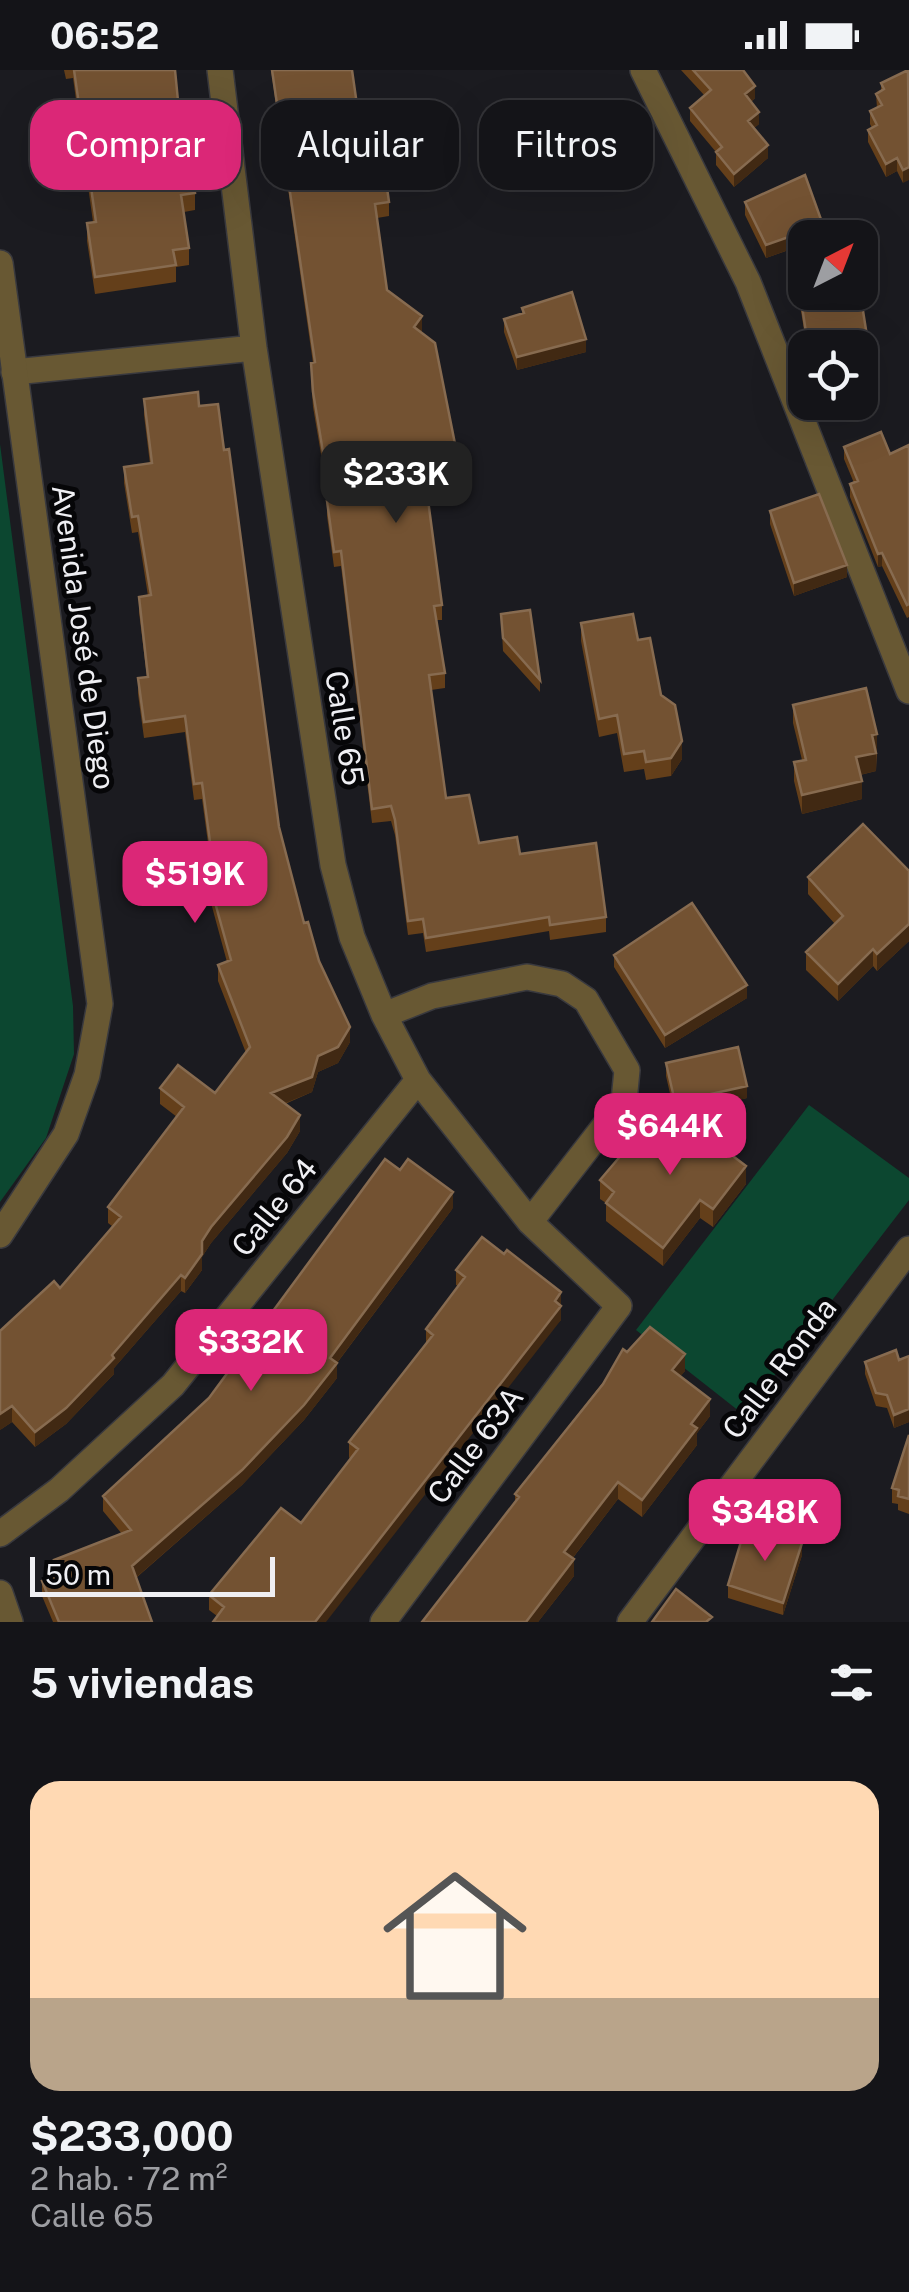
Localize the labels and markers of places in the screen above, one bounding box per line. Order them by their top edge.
pin: $233K [326,441,466,526]
pin: $519K [125,841,265,926]
pin: $644K [600,1093,740,1178]
pin: $332K [181,1309,321,1394]
pin: $348K [695,1479,835,1564]

